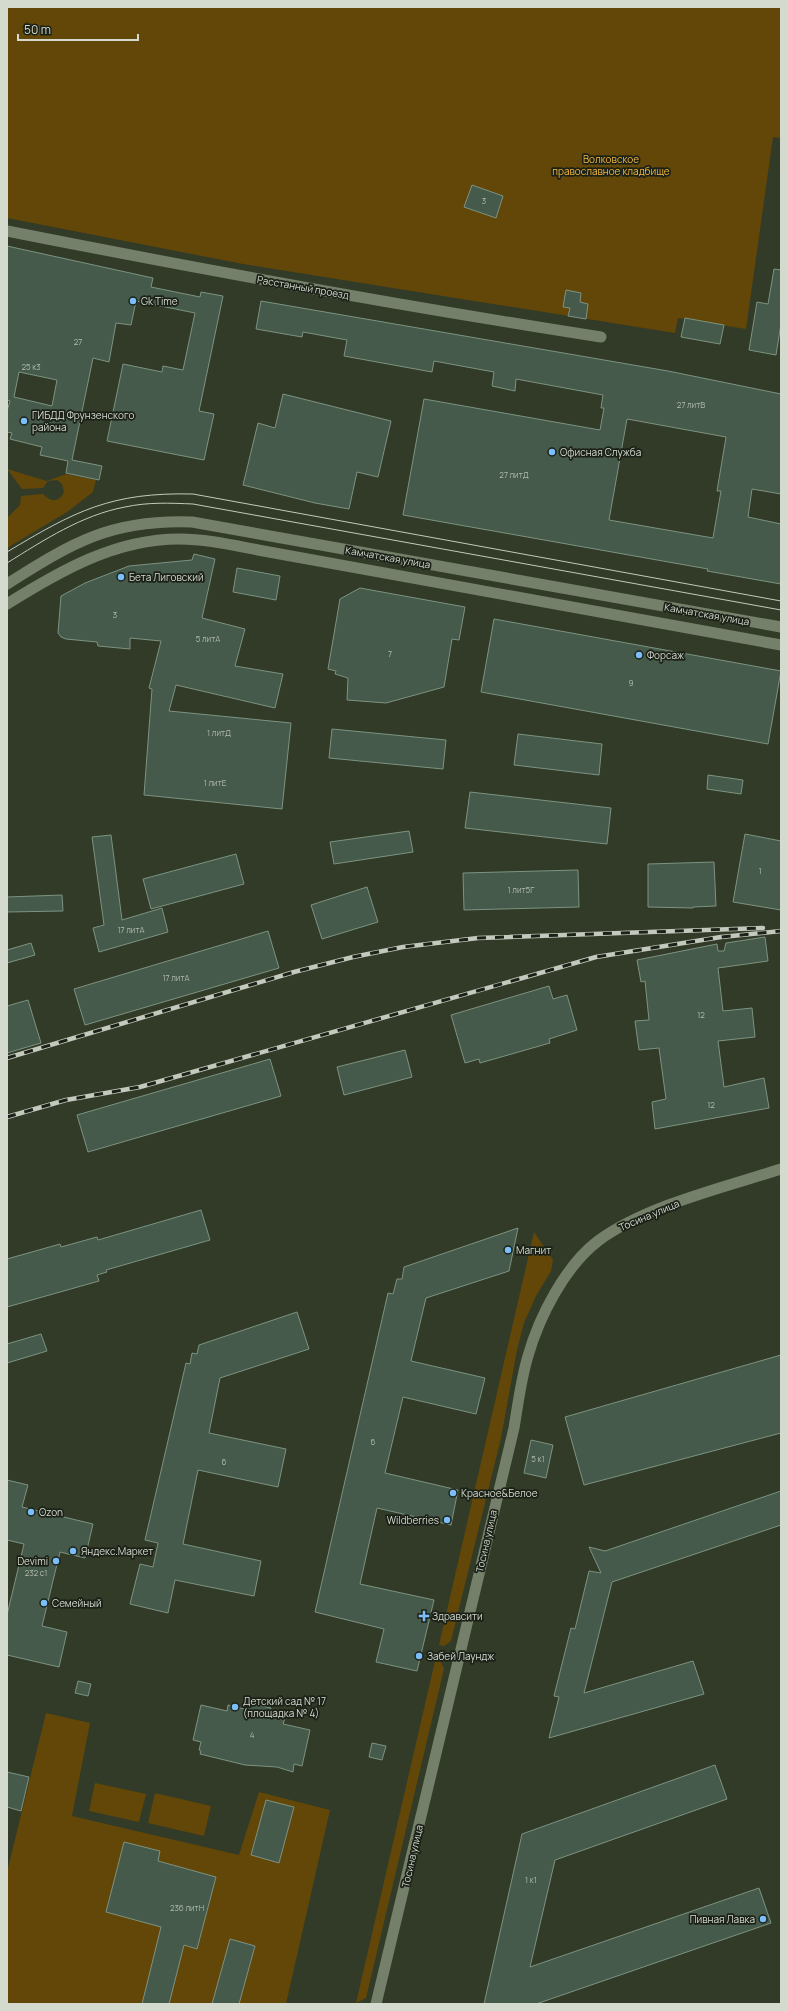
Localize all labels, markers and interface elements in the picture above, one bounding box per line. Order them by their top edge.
scale bar [18,16,138,42]
text: 50 m [24,21,51,38]
park label: Волковское православное кладбище [552,152,670,178]
house number: 3 [482,195,486,206]
street label: Расстанный проезд [256,272,350,302]
place label: Gk Time [141,294,178,308]
marker: Gk Time [128,296,138,306]
house number: 27 [74,336,82,347]
house number: 25 к3 [21,361,41,372]
house number: 27 литВ [677,399,705,410]
place label: ГИБДД Фрунзенского района [32,408,134,434]
marker: ГИБДД Фрунзенского района [19,416,29,426]
place label: Офисная Служба [560,445,641,459]
marker: Офисная Служба [547,447,557,457]
house number: 27 литД [499,469,529,480]
street label: Камчатская улица [344,543,432,571]
place label: Бета Лиговский [129,570,204,584]
marker: Бета Лиговский [116,572,126,582]
street label: Камчатская улица [663,600,751,628]
house number: 3 [113,609,117,620]
house number: 5 литА [196,633,220,644]
house number: 7 [388,648,392,659]
place label: Форсаж [647,648,684,662]
marker: Форсаж [634,650,644,660]
house number: 9 [629,677,634,688]
house number: 1 литД [207,727,231,738]
house number: 1 литЕ [204,777,227,788]
house number: 1 [758,865,762,876]
house number: 1 лит5Г [508,884,535,895]
house number: 17 литА [117,924,145,935]
house number: 17 литА [162,972,190,983]
house number: 12 [697,1009,705,1020]
house number: 12 [707,1099,715,1110]
street label: Тосина улица [617,1196,681,1234]
place label: Магнит [516,1243,551,1257]
marker: Магнит [503,1245,513,1255]
house number: 6 [371,1436,376,1447]
house number: 5 к1 [531,1453,545,1464]
house number: 6 [222,1456,227,1467]
place label: Красное&Белое [461,1486,538,1500]
marker: Красное&Белое [448,1488,458,1498]
place label: Ozon [39,1505,63,1519]
marker: Ozon [26,1507,36,1517]
street label: Тосина улица [472,1508,500,1574]
place label: Wildberries [387,1513,439,1527]
marker: Wildberries [442,1515,452,1525]
place label: Яндекс.Маркет [81,1544,153,1558]
marker: Яндекс.Маркет [68,1546,78,1556]
place label: Devimi [17,1554,48,1568]
marker: Devimi [51,1556,61,1566]
house number: 232 с1 [25,1567,47,1578]
place label: Семейный [52,1596,102,1610]
marker: Семейный [39,1598,49,1608]
place label: Здравсити [432,1609,483,1623]
marker: Здравсити [419,1611,429,1621]
place label: Забей Лаундж [427,1649,494,1663]
marker: Забей Лаундж [414,1651,424,1661]
place label: Детский сад № 17 (площадка № 4) [243,1694,326,1720]
marker: Детский сад № 17 (площадка № 4) [230,1702,240,1712]
house number: 4 [250,1729,255,1740]
street label: Тосина улица [398,1823,426,1889]
house number: 1 к1 [525,1874,537,1885]
house number: 236 литН [170,1902,204,1913]
place label: Пивная Лавка [690,1912,755,1926]
marker: Пивная Лавка [758,1914,768,1924]

